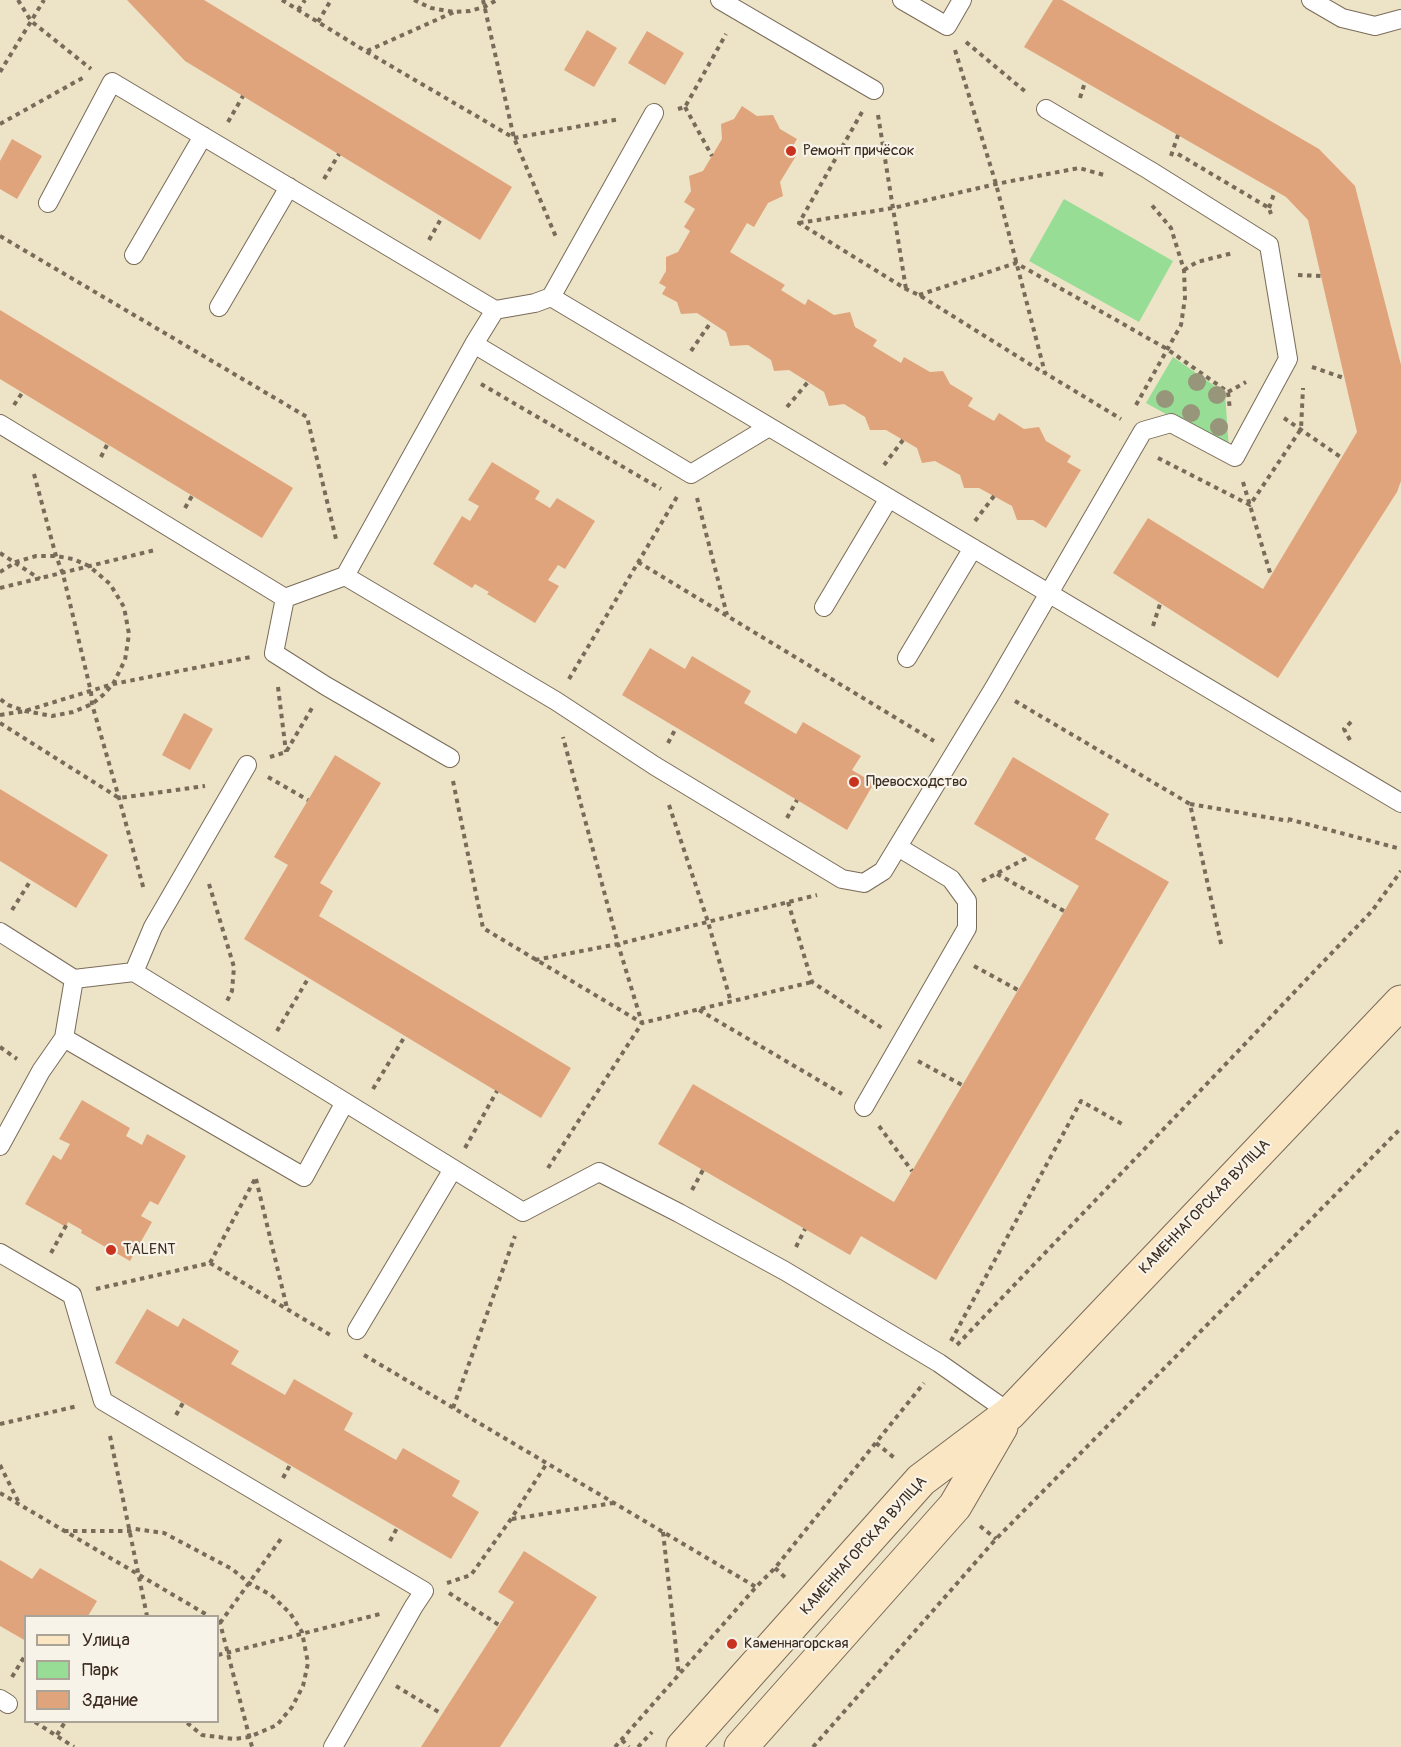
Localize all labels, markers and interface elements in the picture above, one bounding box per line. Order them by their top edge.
place label: Ремонт причёсок [803,142,915,160]
marker: Ремонт причёсок [784,144,798,158]
place label: Превосходство [866,773,967,791]
marker: Превосходство [847,775,861,789]
street label: КАМЕННАГОРСКАЯ ВУЛІЦА [1136,1136,1274,1278]
place label: TALENT [123,1241,176,1259]
marker: TALENT [104,1243,118,1257]
street label: КАМЕННАГОРСКАЯ ВУЛІЦА [797,1473,931,1619]
legend [24,1615,219,1723]
text: Улица [82,1629,130,1652]
place label: Каменнагорская [744,1635,848,1653]
marker: Каменнагорская [725,1637,739,1651]
text: Парк [82,1659,119,1682]
text: Здание [82,1689,138,1712]

